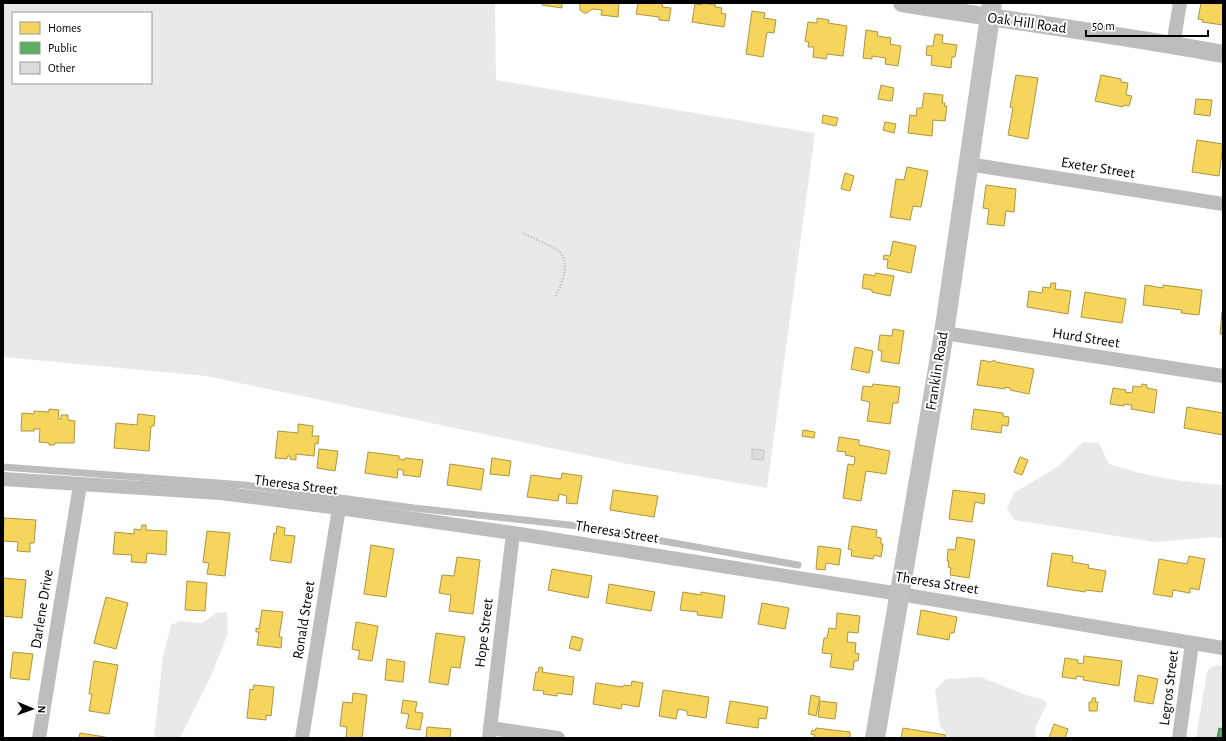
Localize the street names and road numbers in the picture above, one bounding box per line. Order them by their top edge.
street label: Oak Hill Road [987,10,1068,36]
street label: Exeter Street [1060,155,1136,181]
street label: Hurd Street [1051,325,1121,351]
street label: Franklin Road [923,330,951,411]
street label: Theresa Street [253,472,339,498]
street label: Theresa Street [574,518,660,546]
street label: Darlene Drive [28,568,56,650]
street label: Theresa Street [894,569,980,597]
street label: Ronald Street [290,580,318,660]
street label: Hope Street [472,597,496,668]
street label: Legros Street [1157,649,1181,726]

